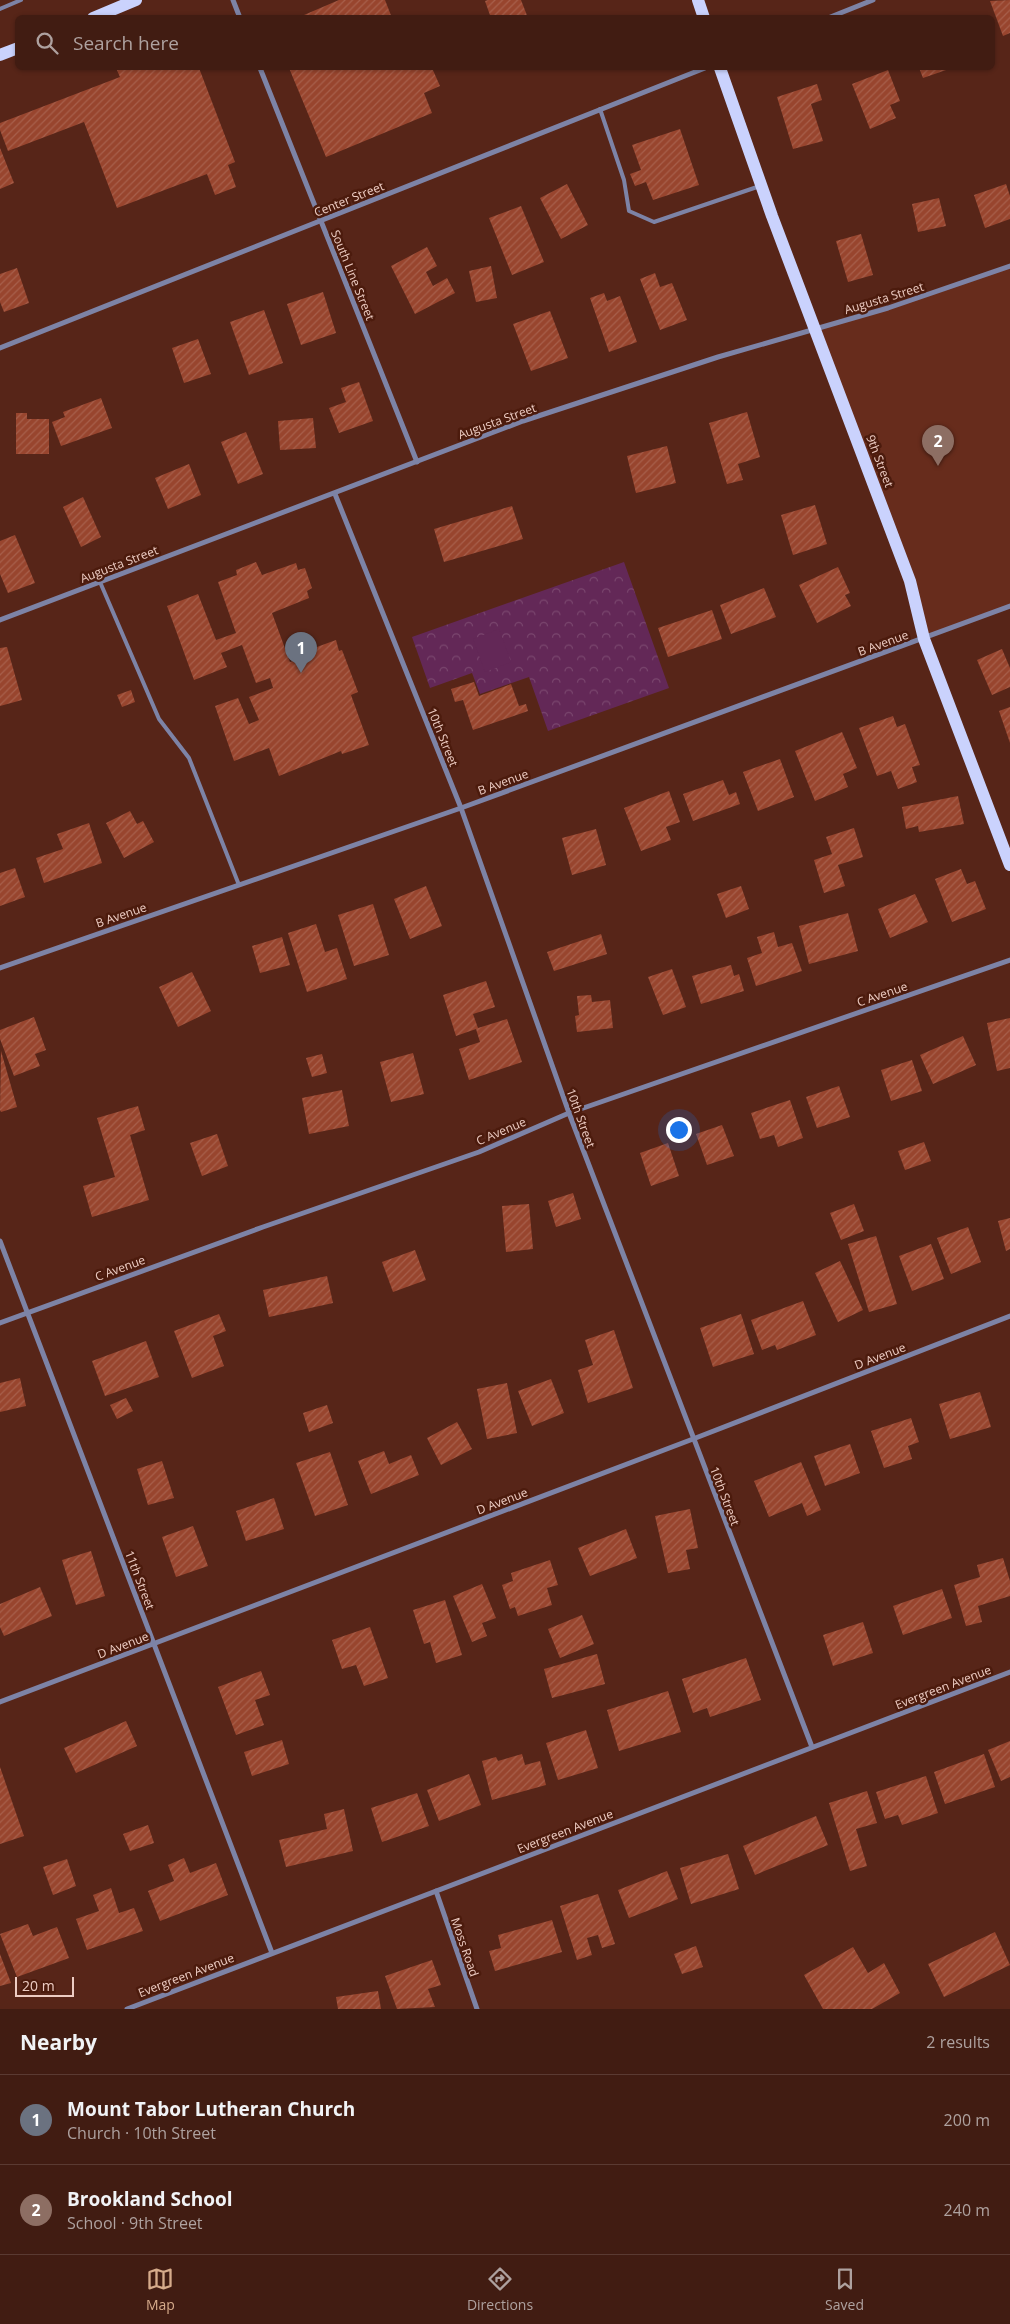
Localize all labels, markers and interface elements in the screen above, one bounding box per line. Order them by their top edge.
search box [15,15,995,70]
icon: search [33,29,61,57]
text: Search here [73,30,179,56]
street label: Center Street [311,177,387,221]
street label: South Line Street [327,227,379,323]
street label: Augusta Street [842,278,926,318]
street label: Augusta Street [456,399,538,443]
pin: 2 [922,425,954,466]
street label: 9th Street [862,432,898,490]
street label: Augusta Street [78,541,160,587]
street label: B Avenue [855,626,911,660]
pin: 1 [285,632,317,673]
street label: 10th Street [424,705,462,769]
street label: B Avenue [475,765,531,799]
street label: B Avenue [93,898,149,932]
street label: C Avenue [854,977,910,1011]
street label: 10th Street [562,1086,600,1150]
street label: C Avenue [474,1113,529,1149]
your location [666,1117,692,1143]
street label: C Avenue [92,1251,148,1285]
street label: D Avenue [852,1338,908,1374]
street label: 10th Street [706,1464,744,1528]
street label: D Avenue [474,1483,530,1519]
street label: 11th Street [121,1548,159,1612]
street label: D Avenue [95,1627,151,1663]
street label: Evergreen Avenue [893,1661,994,1713]
street label: Evergreen Avenue [515,1805,616,1857]
street label: Moss Road [447,1915,483,1979]
street label: Evergreen Avenue [136,1949,237,2001]
scale bar [15,1974,74,1997]
text: 20 m [22,1976,55,1995]
text: Nearby [20,2028,97,2056]
text: 2 results [926,2031,990,2053]
text: Mount Tabor Lutheran Church [67,2096,355,2122]
text: 1 [31,2109,41,2131]
text: 200 m [944,2109,990,2131]
text: Church · 10th Street [67,2122,216,2144]
text: Brookland School [67,2186,232,2212]
text: 2 [31,2199,41,2221]
text: 240 m [944,2199,990,2221]
text: School · 9th Street [67,2212,203,2234]
tab: Map [146,2265,175,2314]
tab: Directions [467,2265,533,2314]
tab: Saved [825,2265,864,2314]

